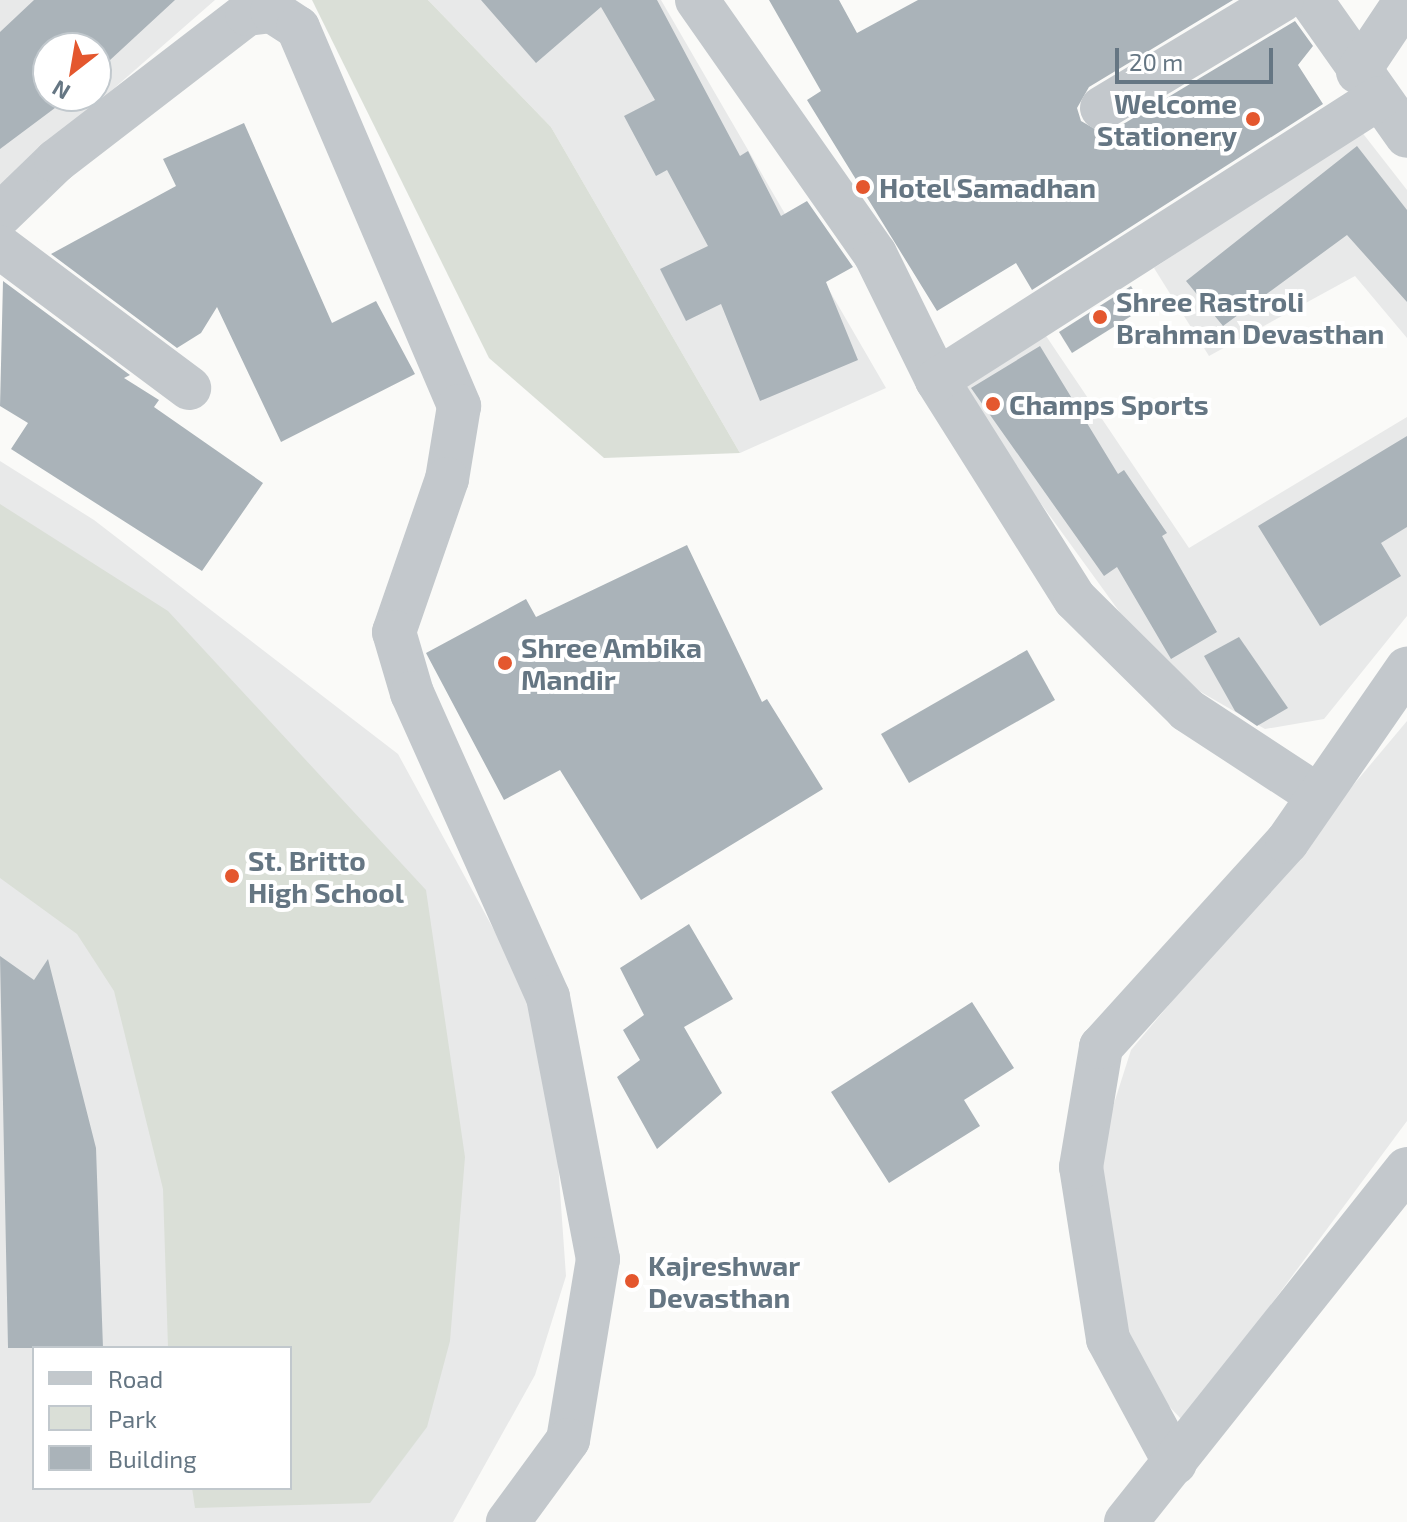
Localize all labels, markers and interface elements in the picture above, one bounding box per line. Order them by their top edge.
north arrow [32,32,112,112]
scale bar [1119,32,1277,82]
text: 20 m [1129,47,1183,76]
text: N [47,76,74,106]
place label: Welcome Stationery [1097,86,1237,152]
marker: Welcome Stationery [1244,110,1262,128]
place label: Hotel Samadhan [879,170,1097,204]
marker: Hotel Samadhan [854,178,872,196]
place label: Shree Rastroli Brahman Devasthan [1116,284,1384,350]
marker: Shree Rastroli Brahman Devasthan [1091,308,1109,326]
place label: Champs Sports [1009,387,1209,421]
marker: Champs Sports [984,395,1002,413]
place label: Shree Ambika Mandir [521,630,703,696]
marker: Shree Ambika Mandir [496,654,514,672]
place label: St. Britto High School [248,843,404,909]
marker: St. Britto High School [223,867,241,885]
place label: Kajreshwar Devasthan [648,1248,800,1314]
marker: Kajreshwar Devasthan [623,1272,641,1290]
legend [32,1346,292,1490]
text: Road [108,1364,163,1393]
text: Park [108,1404,157,1433]
text: Building [108,1444,197,1473]

